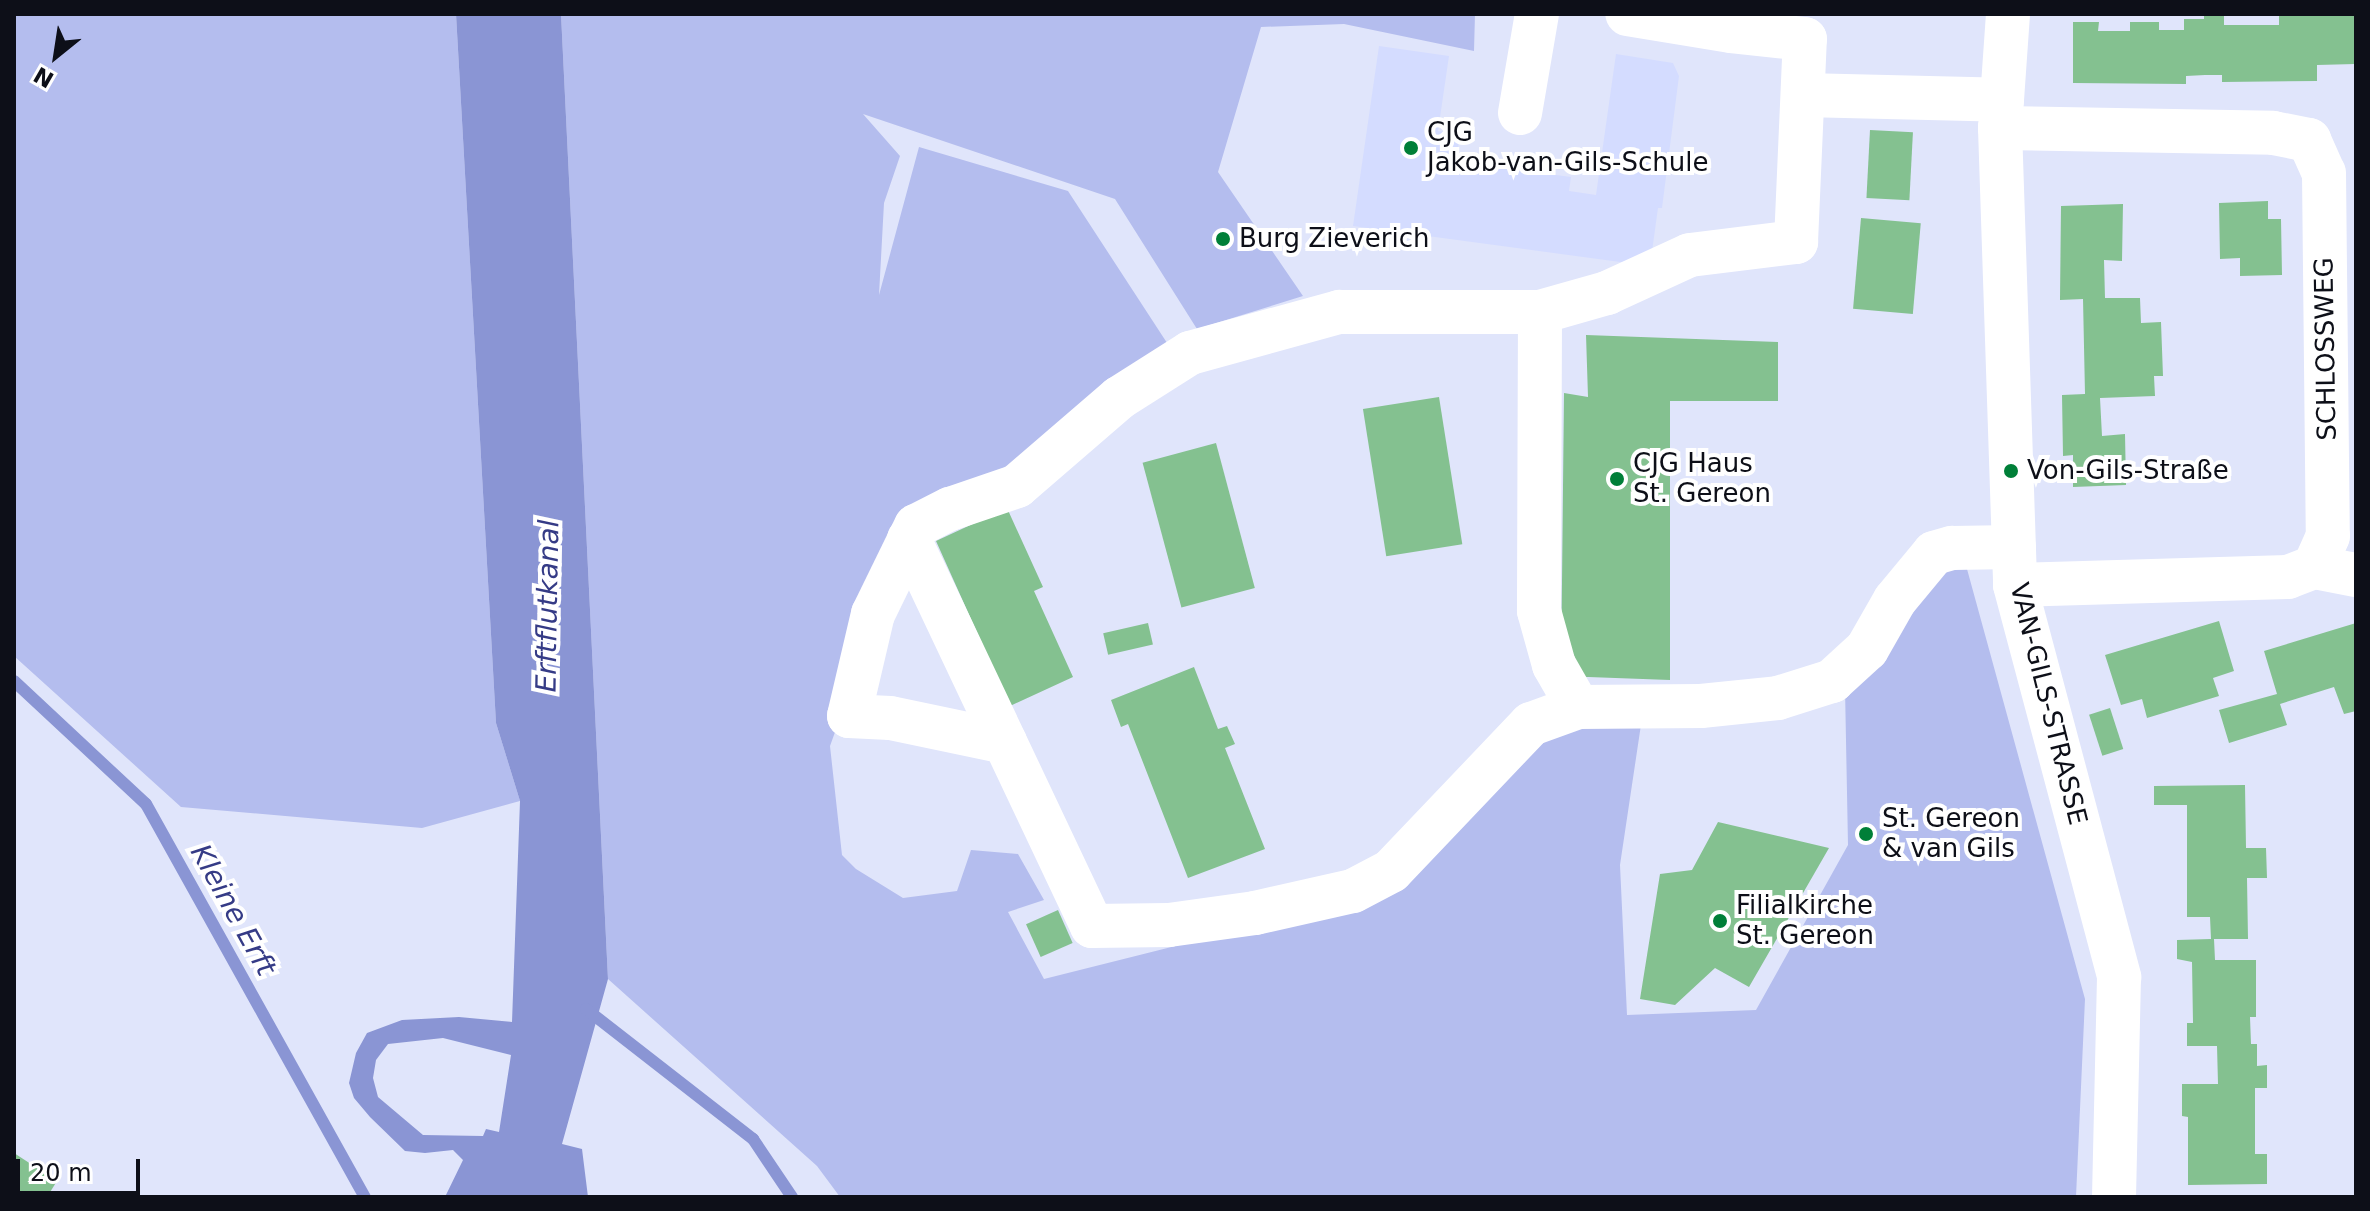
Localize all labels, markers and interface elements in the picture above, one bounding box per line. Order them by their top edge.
north arrow [16,16,96,96]
text: N [30,62,58,93]
place label: CJG Jakob-van-Gils-Schule [1427,117,1708,178]
marker: CJG Jakob-van-Gils-Schule [1402,139,1420,157]
place label: Burg Zieverich [1239,223,1429,255]
marker: Burg Zieverich [1214,230,1232,248]
street label: SCHLOSSWEG [2309,257,2343,441]
place label: CJG Haus St. Gereon [1633,448,1771,510]
place label: Von-Gils-Straße [2027,455,2229,487]
marker: Von-Gils-Straße [2002,462,2020,480]
marker: CJG Haus St. Gereon [1608,470,1626,488]
water label: Erftflutkanal [530,519,566,693]
street label: VAN-GILS-STRASSE [2003,580,2093,828]
place label: St. Gereon & van Gils [1882,803,2020,864]
marker: St. Gereon & van Gils [1857,825,1875,843]
water label: Kleine Erft [183,838,283,982]
place label: Filialkirche St. Gereon [1736,890,1874,952]
marker: Filialkirche St. Gereon [1711,912,1729,930]
scale bar [20,1143,144,1193]
text: 20 m [30,1159,92,1187]

